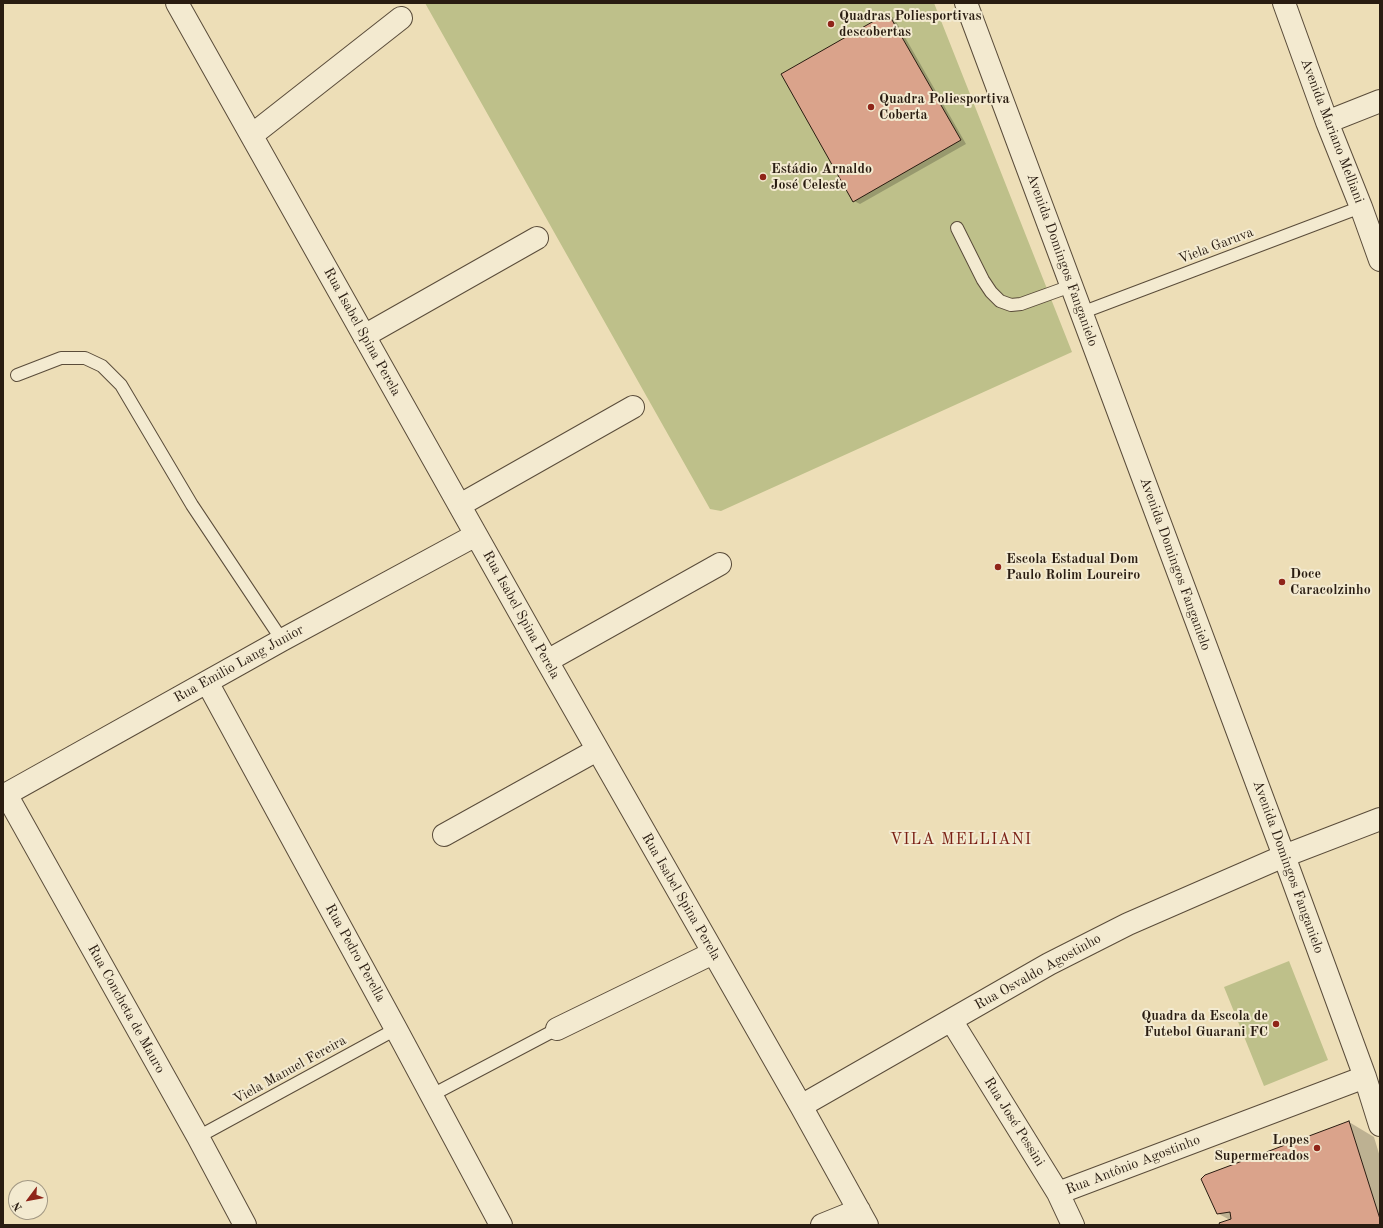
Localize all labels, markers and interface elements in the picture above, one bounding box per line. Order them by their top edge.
place label: Quadras Poliesportivas descobertas [839,8,982,40]
marker: Quadras Poliesportivas descobertas [826,19,836,29]
street label: Avenida Mariano Melliani [1297,56,1367,206]
place label: Quadra Poliesportiva Coberta [879,91,1010,124]
marker: Quadra Poliesportiva Coberta [866,102,876,112]
place label: Estádio Arnaldo José Celeste [771,161,872,194]
street label: Avenida Domingos Fanganielo [1023,171,1101,349]
marker: Estádio Arnaldo José Celeste [758,172,768,182]
street label: Viela Garuva [1176,224,1256,268]
street label: Rua Isabel Spina Perela [320,265,404,399]
street label: Avenida Domingos Fanganielo [1136,475,1214,653]
street label: Rua Isabel Spina Perela [479,548,563,682]
place label: Escola Estadual Dom Paulo Rolim Loureiro [1006,551,1140,584]
marker: Escola Estadual Dom Paulo Rolim Loureiro [993,562,1003,572]
place label: Doce Caracolzinho [1290,566,1371,598]
marker: Doce Caracolzinho [1277,577,1287,587]
street label: Rua Emilio Lang Junior [171,621,307,707]
street label: Avenida Domingos Fanganielo [1249,778,1327,956]
street label: Rua Isabel Spina Perela [638,830,724,964]
district label: VILA MELLIANI [890,830,1032,850]
street label: Rua Pedro Perella [321,901,389,1005]
street label: Rua Osvaldo Agostinho [972,930,1104,1014]
street label: Rua Concheta de Mauro [84,942,168,1076]
place label: Quadra da Escola de Futebol Guarani FC [1141,1008,1268,1040]
marker: Quadra da Escola de Futebol Guarani FC [1271,1019,1281,1029]
street label: Viela Manuel Fereira [231,1032,349,1108]
street label: Rua José Pessini [980,1074,1048,1170]
street label: Rua Antônio Agostinho [1063,1132,1203,1198]
place label: Lopes Supermercados [1214,1132,1309,1164]
marker: Lopes Supermercados [1312,1143,1322,1153]
north arrow [8,1180,48,1220]
text: N [11,1200,25,1213]

